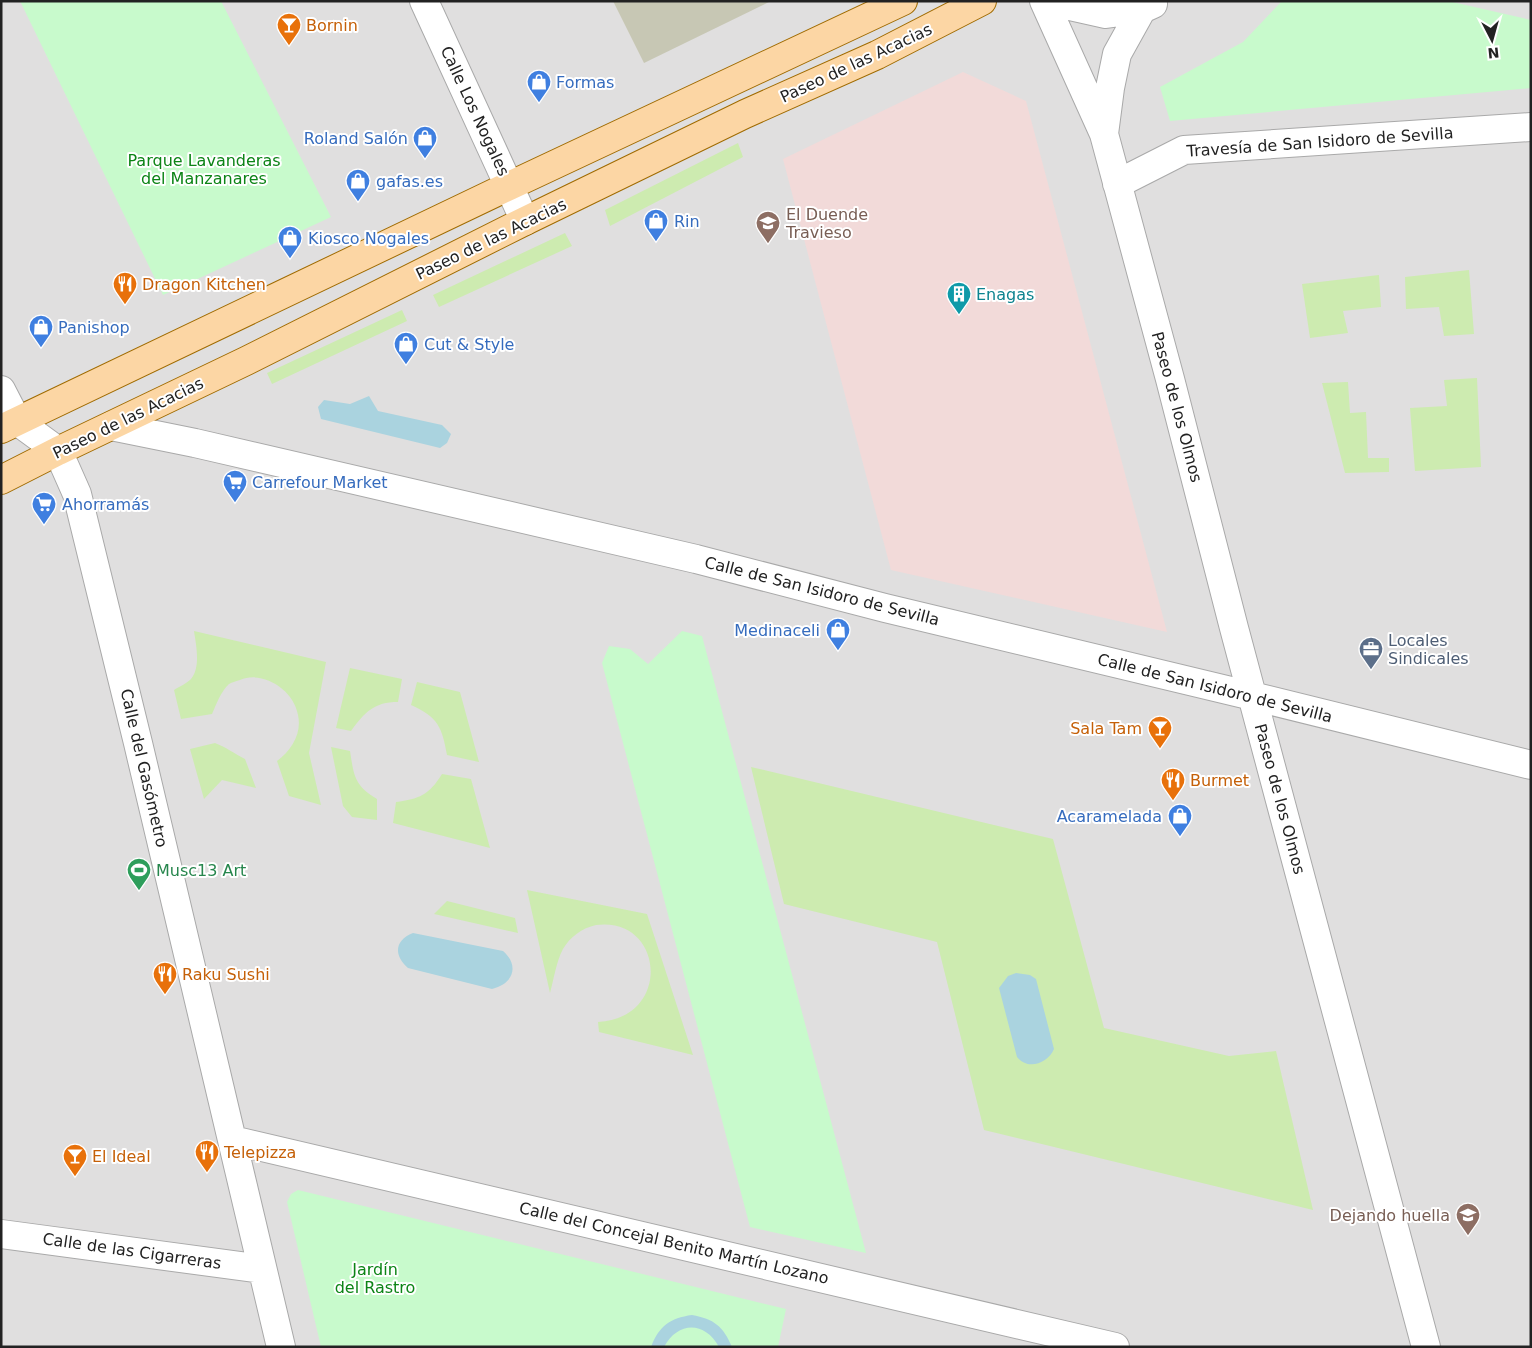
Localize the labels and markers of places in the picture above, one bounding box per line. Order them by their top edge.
bar icon: Bornin [276,12,302,46]
place label: Bornin [306,16,358,35]
shop icon: Formas [526,69,552,103]
place label: Formas [556,73,614,92]
shop icon: Roland Salón [412,125,438,159]
place label: Roland Salón [304,129,408,148]
shop icon: gafas.es [345,168,371,202]
place label: gafas.es [376,172,443,191]
place label: El Duende Travieso [785,205,868,242]
shop icon: Rin [643,208,669,242]
school or university icon: El Duende Travieso [755,210,781,244]
place label: Rin [674,212,700,231]
shop icon: Kiosco Nogales [277,225,303,259]
place label: Kiosco Nogales [308,229,429,248]
restaurant icon: Dragon Kitchen [112,271,138,305]
place label: Dragon Kitchen [142,275,266,294]
building icon: Enagas [946,281,972,315]
place label: Enagas [976,285,1034,304]
shop icon: Panishop [28,314,54,348]
place label: Panishop [58,318,130,337]
shop icon: Cut & Style [393,331,419,365]
place label: Cut & Style [424,335,514,354]
supermarket icon: Carrefour Market [222,469,248,503]
place label: Carrefour Market [252,473,388,492]
supermarket icon: Ahorramás [31,491,57,525]
place label: Ahorramás [62,495,149,514]
shop icon: Medinaceli [825,617,851,651]
place label: Medinaceli [734,621,820,640]
place label: Locales Sindicales [1388,631,1469,668]
office icon: Locales Sindicales [1358,636,1384,670]
bar icon: Sala Tam [1147,715,1173,749]
place label: Sala Tam [1070,719,1142,738]
restaurant icon: Burmet [1160,767,1186,801]
place label: Burmet [1190,771,1249,790]
shop icon: Acaramelada [1167,803,1193,837]
place label: Acaramelada [1057,807,1162,826]
sports icon: Musc13 Art [126,857,152,891]
place label: Musc13 Art [156,861,246,880]
restaurant icon: Raku Sushi [152,961,178,995]
place label: Raku Sushi [182,965,270,984]
restaurant icon: Telepizza [194,1139,220,1173]
bar icon: El Ideal [62,1143,88,1177]
place label: Telepizza [223,1143,296,1162]
place label: El Ideal [92,1147,151,1166]
school or university icon: Dejando huella [1455,1202,1481,1236]
place label: Dejando huella [1330,1206,1450,1225]

